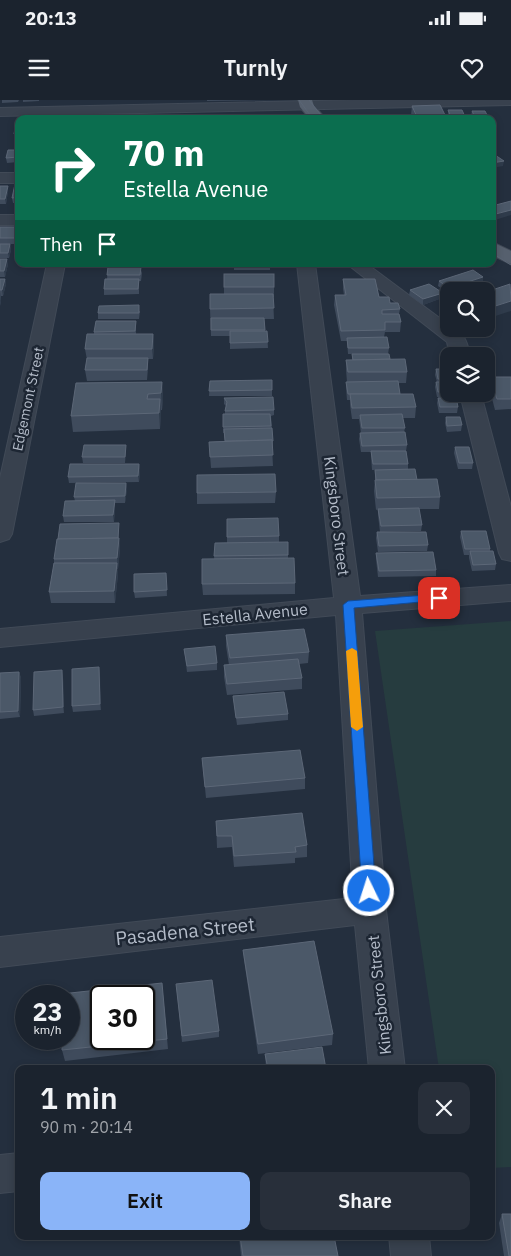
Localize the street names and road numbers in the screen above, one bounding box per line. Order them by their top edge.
street label: Edgemont Street [8,345,48,453]
street label: Kingsboro Street [320,455,354,577]
street label: Estella Avenue [201,599,309,629]
street label: Pasadena Street [114,912,256,950]
street label: Kingsboro Street [363,934,395,1056]

